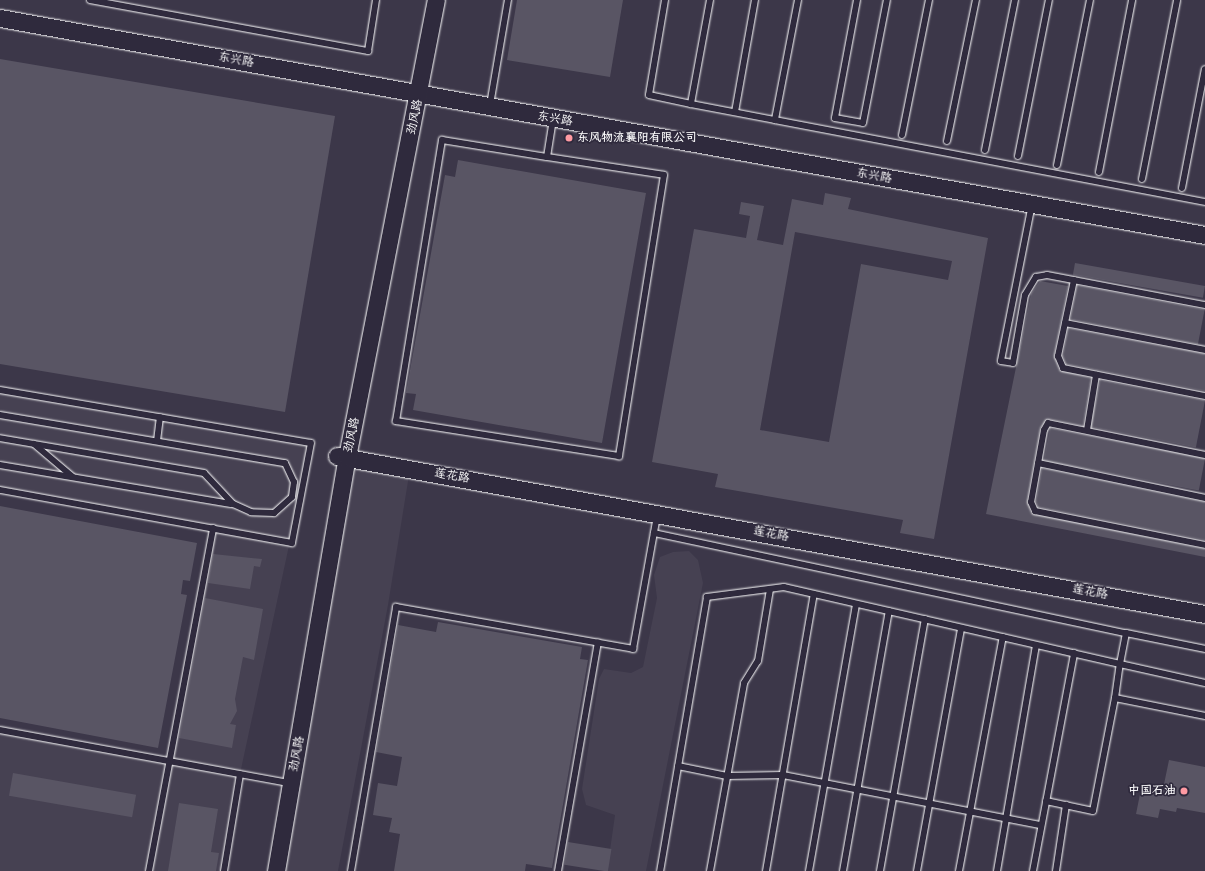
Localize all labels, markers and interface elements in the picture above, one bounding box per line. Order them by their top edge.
street label: 东兴路 [217,50,255,70]
street label: 劲风路 [404,98,426,136]
street label: 东兴路 [536,109,574,129]
place label: 东风物流襄阳有限公司 [577,131,697,145]
marker: 东风物流襄阳有限公司 [564,133,574,143]
street label: 东兴路 [855,166,893,186]
street label: 劲风路 [341,416,363,454]
street label: 莲花路 [433,466,471,486]
street label: 莲花路 [752,524,790,544]
street label: 莲花路 [1071,582,1109,602]
street label: 劲风路 [287,735,307,773]
place label: 中国石油 [1128,784,1176,798]
marker: 中国石油 [1179,786,1189,796]

